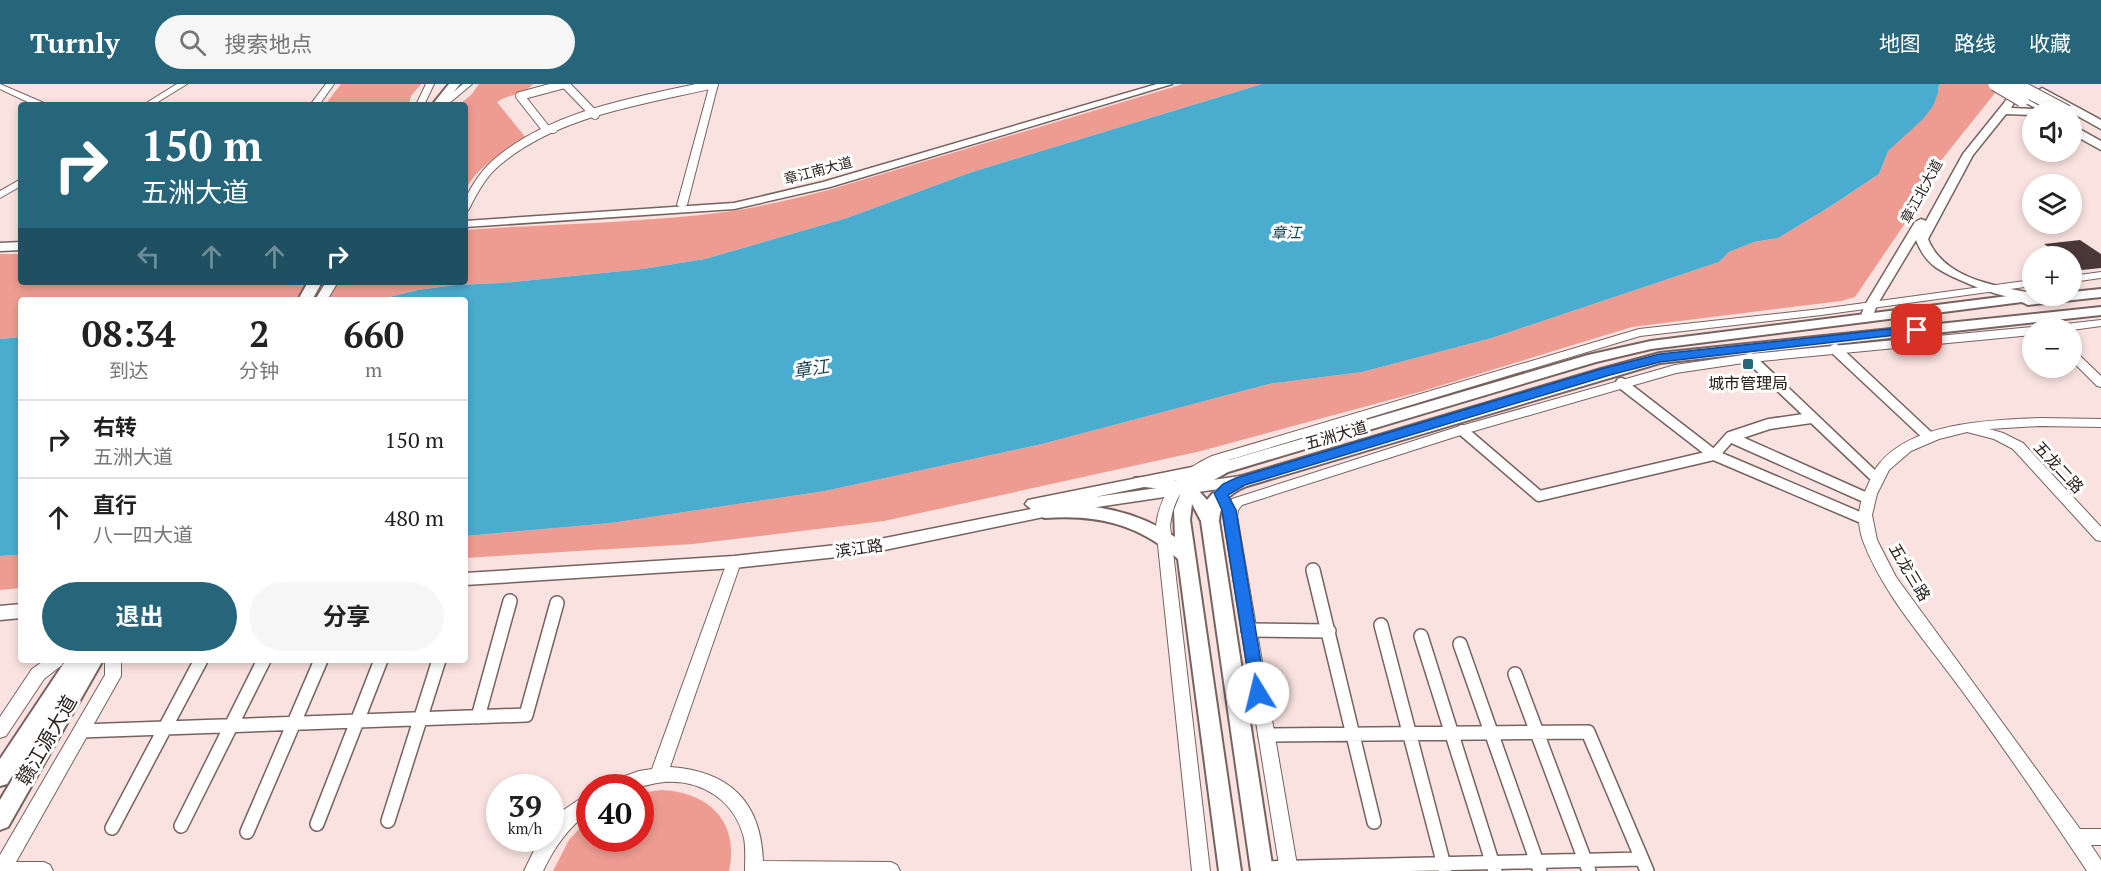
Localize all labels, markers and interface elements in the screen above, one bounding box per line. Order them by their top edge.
search box [155,15,575,69]
text: Turnly [30,24,119,61]
icon: search [176,26,209,59]
text: 搜索地点 [224,29,312,58]
text: 地图 [1879,29,1921,57]
text: 路线 [1954,29,1996,57]
text: 收藏 [2029,29,2071,57]
map controls [2022,102,2082,378]
button: sound [2022,102,2082,162]
text: 150 m [141,117,262,173]
icon: right [42,126,120,204]
street label: 章江南大道 [782,152,854,188]
street label: 章江北大道 [1896,156,1946,226]
text: 五洲大道 [141,174,249,210]
button: layers [2022,174,2082,234]
water label: 章江 [1271,222,1303,242]
icon: left [132,240,165,273]
icon: ahead [195,240,228,273]
icon: ahead [258,240,291,273]
icon: right [321,240,354,273]
button: + [2022,246,2082,306]
pin [1891,304,1942,355]
text: 08:34 [82,310,176,357]
text: 2 [249,310,270,357]
text: 660 [343,311,404,358]
icon: arrive [1900,313,1933,346]
button: − [2022,318,2082,378]
water label: 章江 [791,353,833,383]
text: m [365,356,382,383]
text: 到达 [109,357,149,384]
text: 分钟 [239,357,279,384]
marker: 城市管理局 [1741,357,1755,371]
place label: 城市管理局 [1708,372,1788,394]
text: 右转 [93,412,137,441]
street label: 五洲大道 [1302,416,1370,454]
icon: right [42,423,75,456]
text: 150 m [384,425,444,454]
street label: 五龙二路 [2029,436,2089,498]
text: 五洲大道 [93,443,173,470]
text: 直行 [93,490,137,519]
icon: ahead [42,501,75,534]
text: 480 m [384,503,444,532]
text: 八一四大道 [93,521,193,548]
street label: 滨江路 [834,534,884,562]
street label: 五龙三路 [1884,539,1936,605]
button: 退出 [42,582,237,651]
button: 分享 [249,582,444,651]
position arrow [1226,661,1290,725]
street label: 赣江源大道 [9,690,83,790]
speed limit sign: 40 [576,774,654,852]
text: 39 [508,786,542,826]
text: km/h [508,818,542,838]

